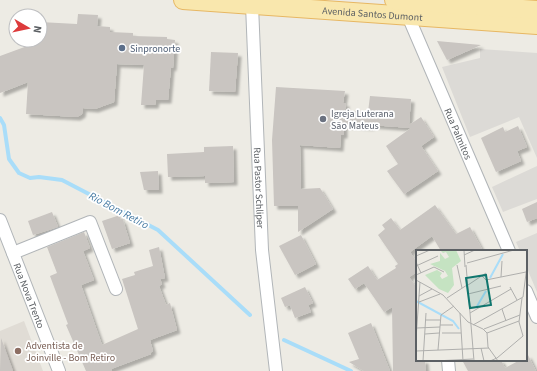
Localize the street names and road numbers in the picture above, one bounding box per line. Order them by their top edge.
street label: Avenida Santos Dumont [322,4,424,25]
street label: Rua Palmitos [440,106,475,162]
street label: Rua Pastor Schliper [250,147,267,229]
street label: Rua Nova Trento [9,261,48,330]

